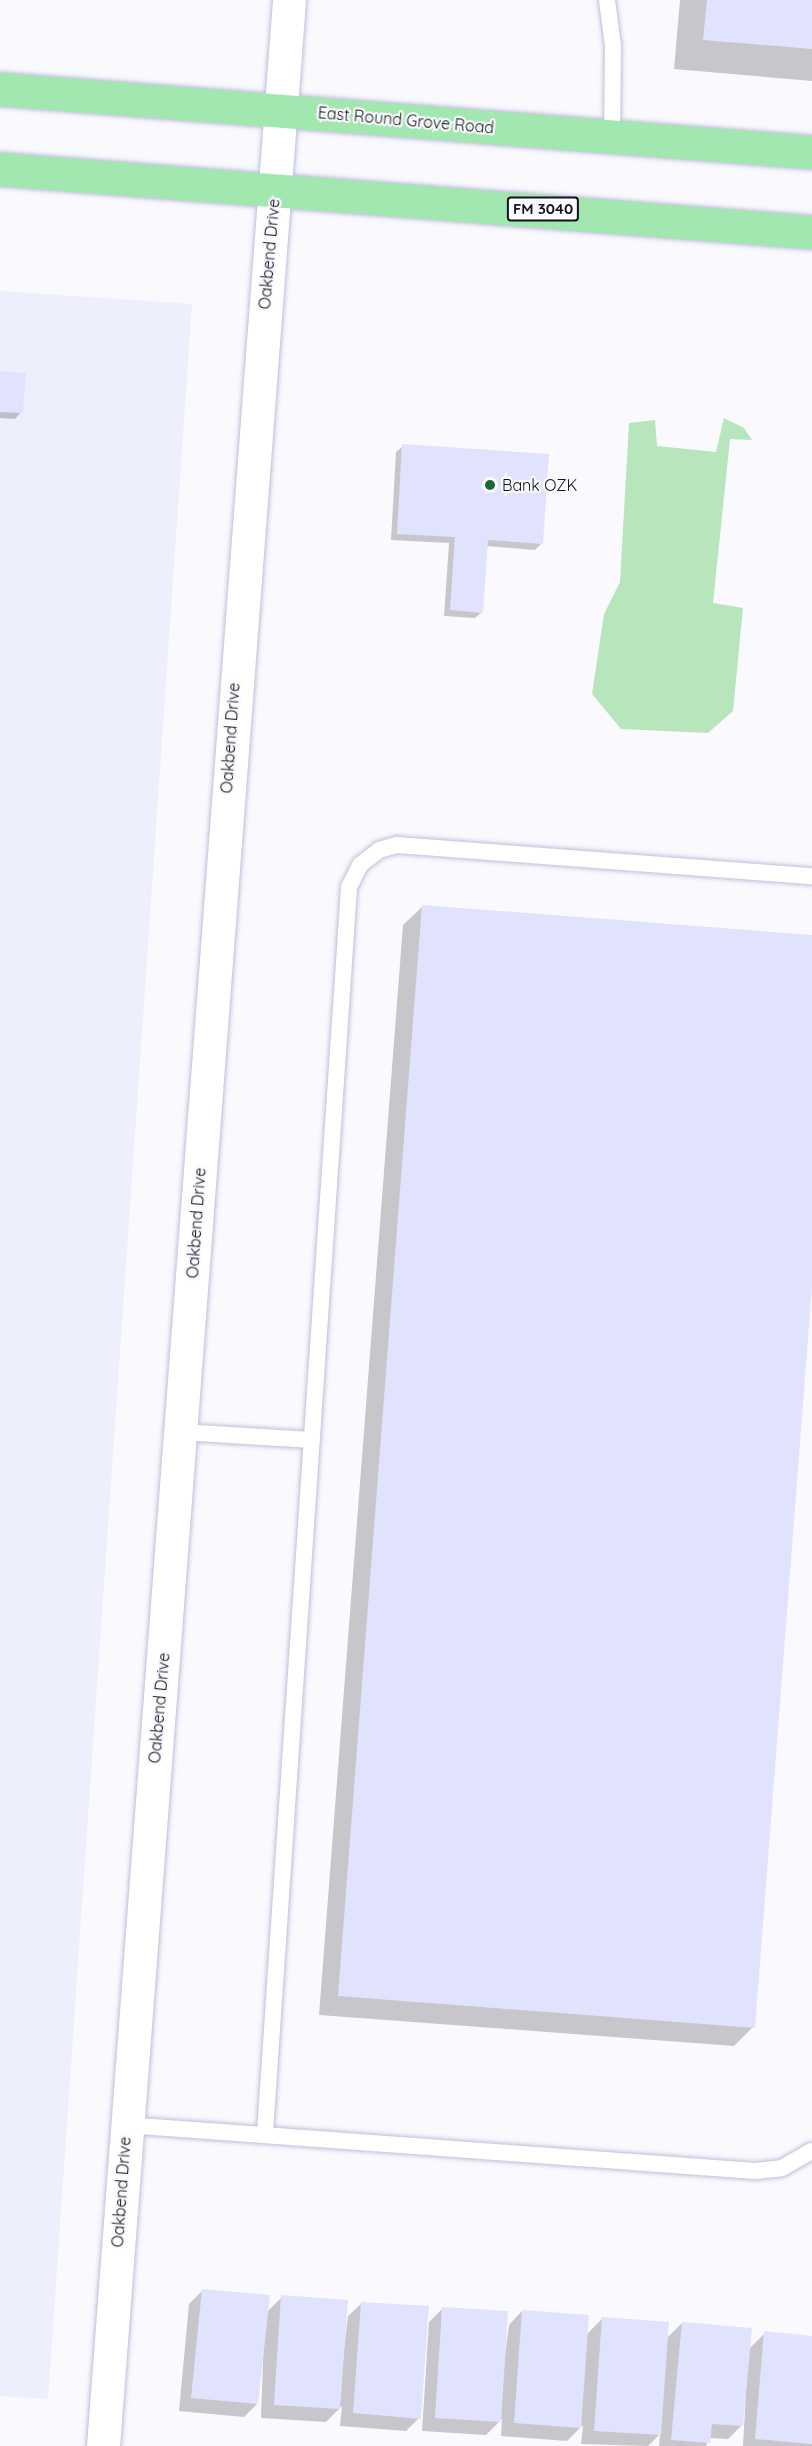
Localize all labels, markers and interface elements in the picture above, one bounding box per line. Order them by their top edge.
street label: East Round Grove Road [317,103,495,137]
road number: FM 3040 [506,197,580,221]
street label: Oakbend Drive [255,198,283,310]
place label: Bank OZK [502,475,577,495]
marker: Bank OZK [483,478,497,492]
street label: Oakbend Drive [217,682,243,794]
street label: Oakbend Drive [183,1167,209,1279]
street label: Oakbend Drive [145,1652,173,1764]
street label: Oakbend Drive [108,2136,134,2248]

